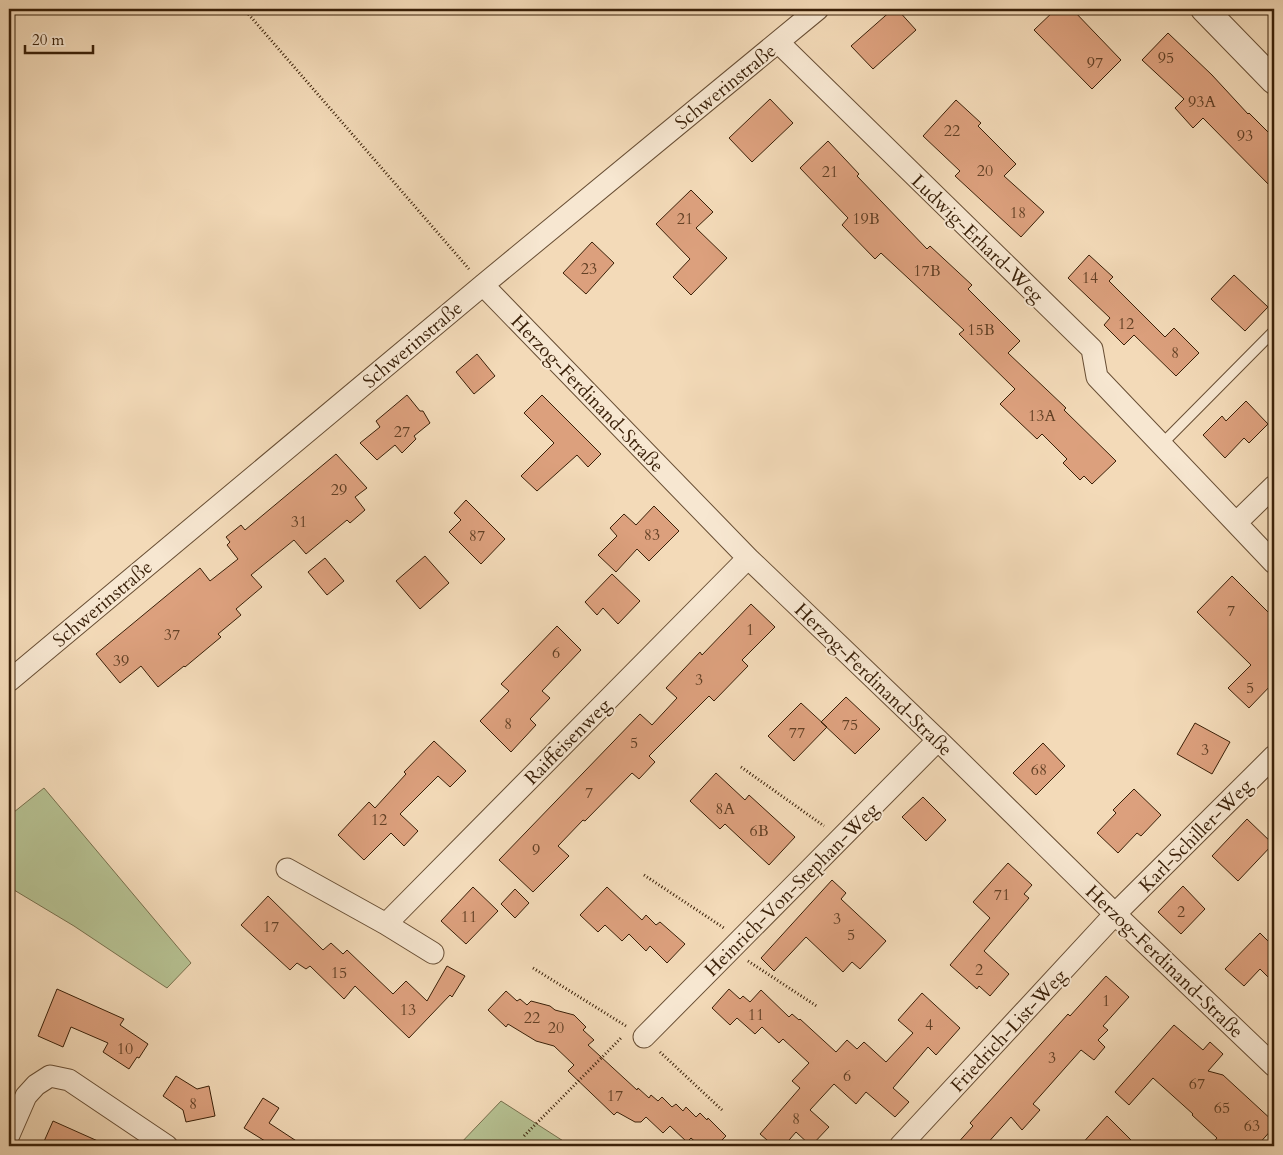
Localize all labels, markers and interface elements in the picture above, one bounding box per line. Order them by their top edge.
scale bar [25,22,92,54]
text: 20 m [32,30,64,50]
street label: Schwerinstraße [670,38,782,136]
house number: 95 [1158,47,1174,69]
house number: 97 [1087,52,1103,74]
house number: 93A [1188,91,1217,113]
house number: 22 [944,120,960,142]
house number: 93 [1237,125,1253,147]
house number: 20 [977,160,993,182]
house number: 21 [822,161,838,183]
street label: Ludwig-Erhard-Weg [905,169,1049,309]
house number: 18 [1010,202,1026,224]
house number: 21 [677,208,693,230]
house number: 19B [852,208,880,230]
house number: 23 [581,258,597,280]
house number: 17B [913,260,941,282]
house number: 14 [1082,267,1098,289]
street label: Schwerinstraße [357,295,468,394]
street label: Herzog-Ferdinand-Straße [505,309,670,478]
house number: 12 [1118,313,1134,335]
house number: 15B [967,319,995,341]
house number: 8 [1171,342,1179,364]
house number: 13A [1028,405,1057,427]
house number: 27 [394,421,410,443]
house number: 29 [331,479,347,501]
house number: 31 [291,511,307,533]
house number: 83 [644,524,660,546]
house number: 87 [469,525,485,547]
street label: Schwerinstraße [47,554,158,653]
street label: Herzog-Ferdinand-Straße [789,597,958,762]
house number: 7 [1227,600,1235,622]
house number: 1 [746,619,754,641]
house number: 37 [164,624,180,646]
house number: 6 [552,642,560,664]
house number: 39 [113,650,129,672]
house number: 3 [695,669,703,691]
house number: 5 [1246,677,1254,699]
street label: Raiffeisenweg [519,693,617,791]
house number: 8 [504,713,512,735]
house number: 75 [842,714,858,736]
house number: 77 [789,722,805,744]
house number: 5 [630,732,638,754]
house number: 3 [1201,739,1209,761]
house number: 68 [1031,759,1047,781]
street label: Karl-Schiller-Weg [1133,773,1258,898]
house number: 7 [585,782,593,804]
street label: Heinrich-Von-Stephan-Weg [699,797,885,982]
house number: 8A [715,798,735,820]
house number: 12 [371,809,387,831]
house number: 6B [749,820,769,842]
house number: 9 [532,839,540,861]
street label: Herzog-Ferdinand-Straße [1080,879,1249,1044]
house number: 71 [994,884,1010,906]
house number: 2 [1177,901,1185,923]
house number: 11 [461,906,477,928]
house number: 3 [833,908,841,930]
house number: 17 [263,916,279,938]
house number: 5 [847,924,855,946]
house number: 2 [975,959,983,981]
house number: 15 [331,962,347,984]
street label: Friedrich-List-Weg [945,963,1073,1098]
house number: 1 [1102,990,1110,1012]
house number: 13 [400,999,416,1021]
house number: 11 [748,1004,764,1026]
house number: 22 [524,1007,540,1029]
house number: 4 [925,1014,933,1036]
house number: 20 [548,1017,564,1039]
house number: 10 [117,1038,133,1060]
house number: 3 [1048,1047,1056,1069]
house number: 6 [843,1065,851,1087]
house number: 67 [1189,1073,1205,1095]
house number: 17 [607,1085,623,1107]
house number: 8 [189,1093,197,1115]
house number: 65 [1214,1097,1230,1119]
house number: 8 [792,1108,800,1130]
house number: 63 [1244,1115,1260,1137]

